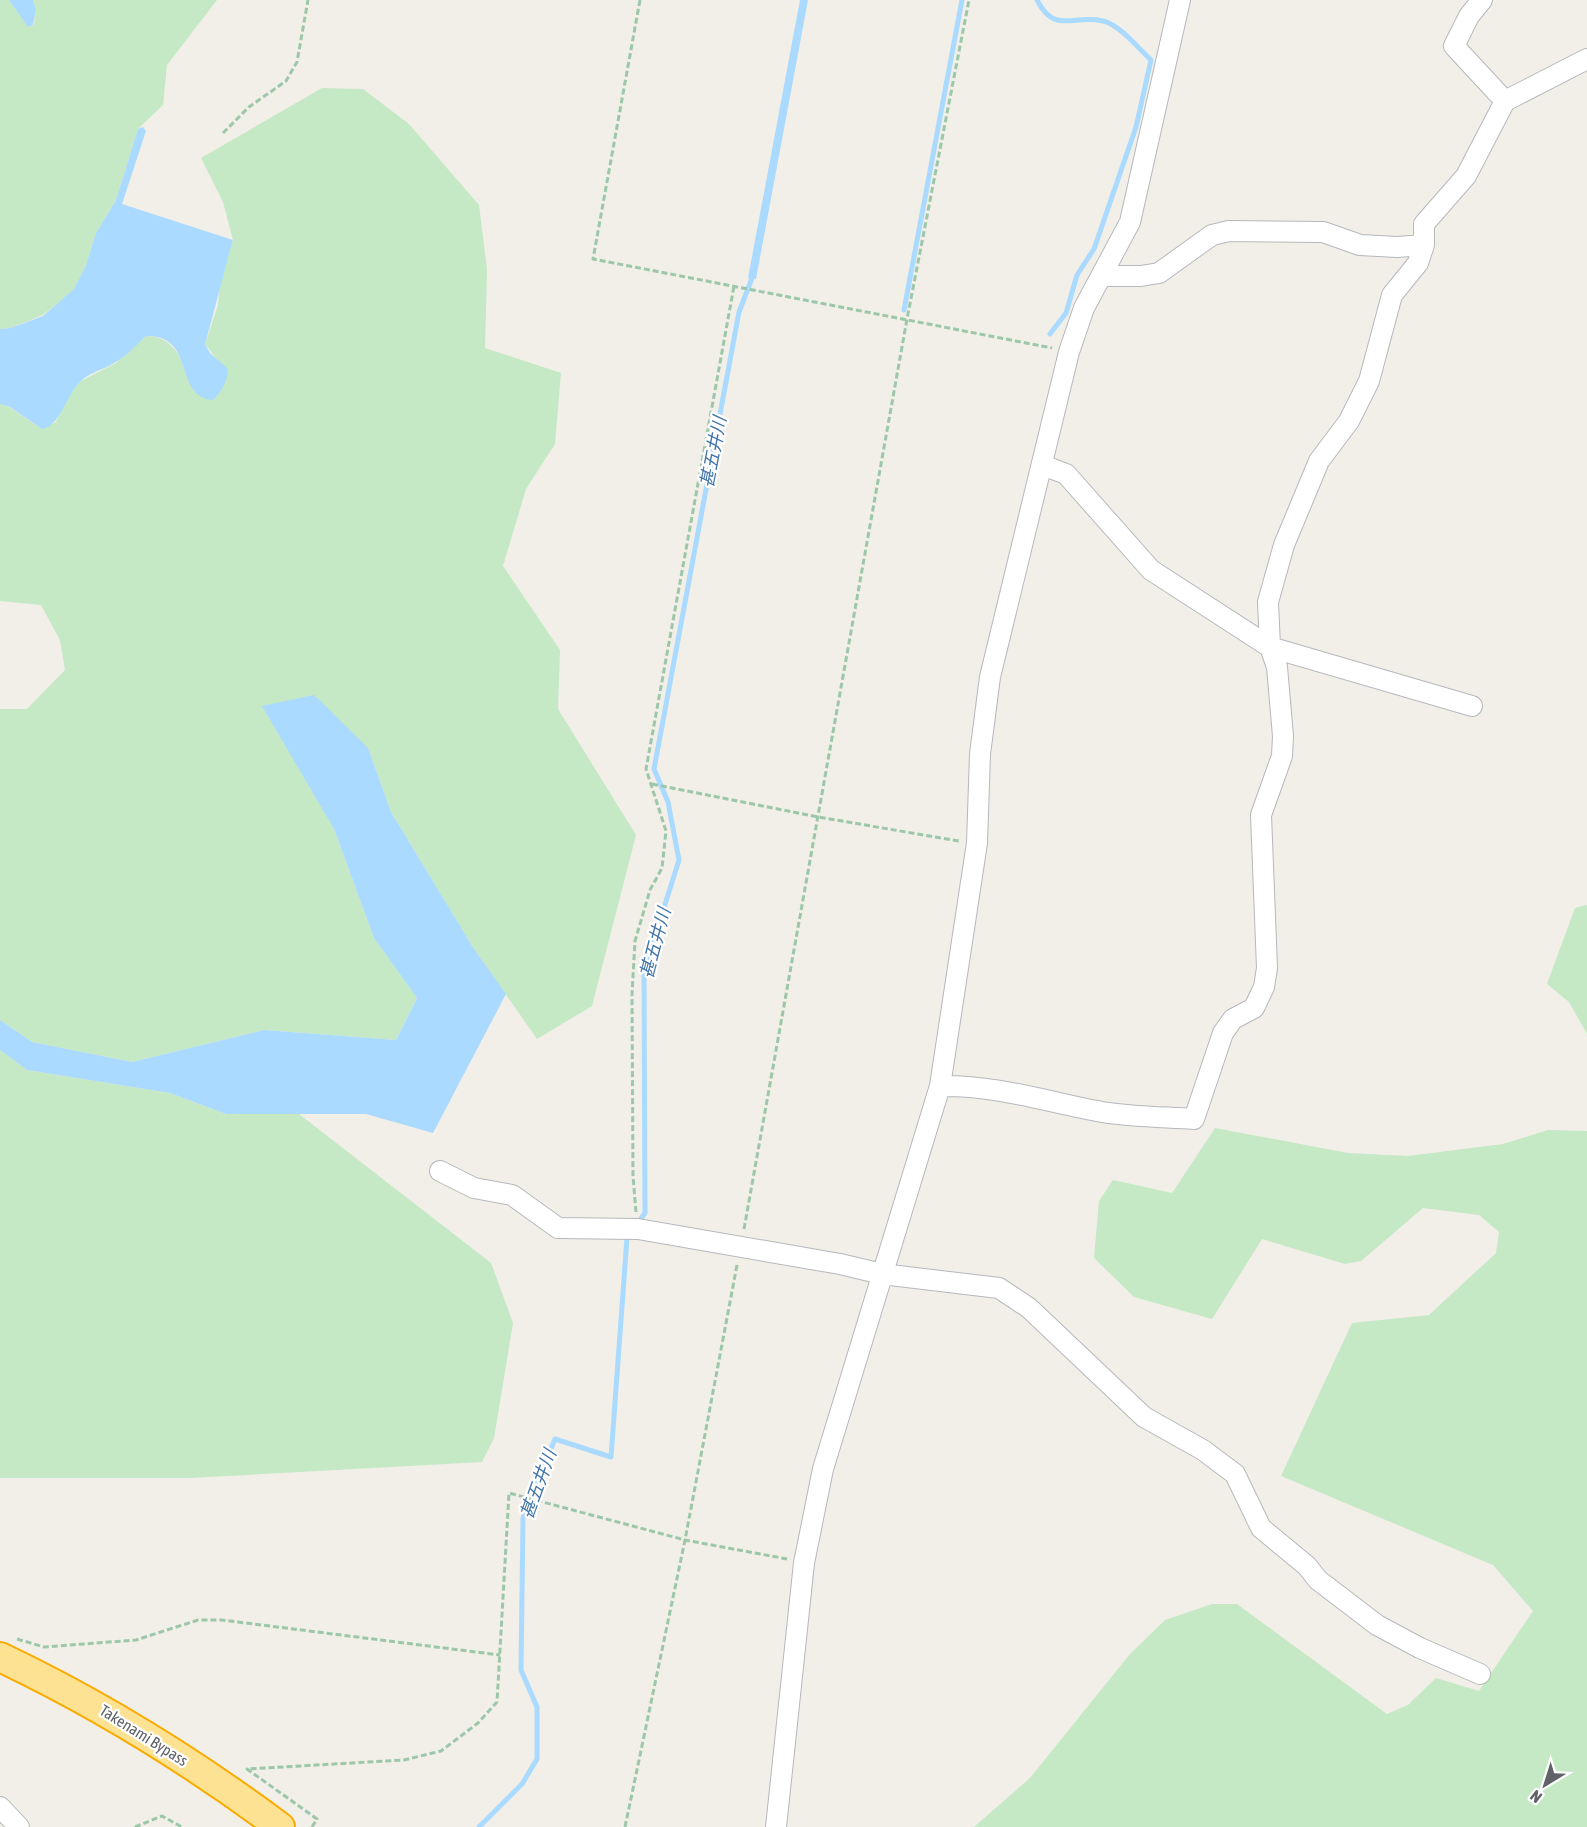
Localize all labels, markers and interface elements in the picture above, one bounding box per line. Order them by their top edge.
water label: 甚五井川 [696,413,731,489]
water label: 甚五井川 [636,904,675,980]
water label: 甚五井川 [516,1445,561,1521]
street label: Takenami Bypass [96,1701,192,1770]
north arrow [1515,1755,1575,1815]
text: N [1526,1787,1545,1807]

